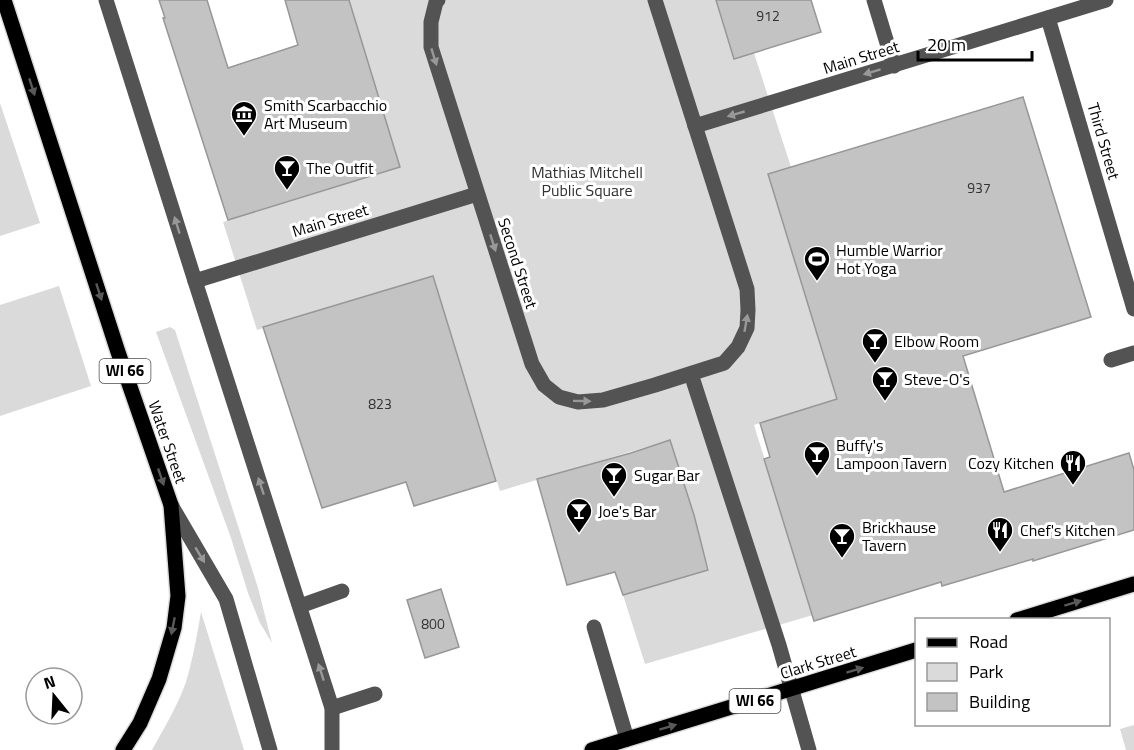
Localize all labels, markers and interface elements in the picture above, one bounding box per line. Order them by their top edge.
house number: 912 [756,5,780,26]
scale bar [918,24,1032,62]
text: 20 m [927,31,966,58]
street label: Main Street [820,34,902,80]
one-way arrow [430,48,439,66]
one-way arrow [863,68,881,77]
one-way arrow [28,78,37,96]
place label: Smith Scarbacchio Art Museum [264,93,387,135]
museum icon: Smith Scarbacchio Art Museum [229,99,259,137]
street label: Third Street [1082,100,1127,183]
one-way arrow [727,110,745,119]
bar icon: The Outfit [272,153,302,191]
place label: The Outfit [306,156,374,180]
park label: Mathias Mitchell Public Square [531,160,643,202]
house number: 937 [967,177,991,198]
street label: Main Street [289,197,371,243]
street label: Second Street [492,215,544,312]
one-way arrow [172,216,181,234]
one-way arrow [488,234,498,252]
place label: Humble Warrior Hot Yoga [836,238,943,280]
sports icon: Humble Warrior Hot Yoga [802,244,832,282]
one-way arrow [95,283,104,301]
one-way arrow [742,313,751,332]
bar icon: Elbow Room [860,326,890,364]
place label: Elbow Room [894,329,979,353]
road number: WI 66 [100,359,150,383]
bar icon: Steve-O's [870,364,900,402]
place label: Steve-O's [904,367,970,391]
house number: 823 [368,393,392,414]
one-way arrow [573,396,592,406]
street label: Water Street [143,397,193,487]
place label: Buffy's Lampoon Tavern [836,433,947,475]
bar icon: Buffy's Lampoon Tavern [802,439,832,477]
restaurant icon: Cozy Kitchen [1058,448,1088,486]
place label: Cozy Kitchen [968,451,1054,475]
bar icon: Sugar Bar [599,460,629,498]
place label: Sugar Bar [634,463,700,487]
one-way arrow [156,468,166,486]
one-way arrow [256,477,266,495]
bar icon: Joe's Bar [564,496,594,534]
place label: Joe's Bar [598,499,657,523]
place label: Brickhause Tavern [862,515,936,557]
restaurant icon: Chef's Kitchen [985,515,1015,553]
place label: Chef's Kitchen [1020,518,1115,542]
bar icon: Brickhause Tavern [827,521,857,559]
one-way arrow [195,547,206,563]
one-way arrow [1064,597,1082,607]
house number: 800 [421,613,445,634]
one-way arrow [168,616,177,635]
legend [915,618,1110,726]
text: Road [969,628,1008,655]
street label: Clark Street [777,639,859,685]
text: Park [969,658,1004,685]
one-way arrow [316,663,325,681]
one-way arrow [846,664,864,674]
north arrow [24,666,84,726]
text: N [40,669,58,695]
text: Building [969,688,1030,715]
road number: WI 66 [730,689,780,713]
one-way arrow [659,722,677,731]

